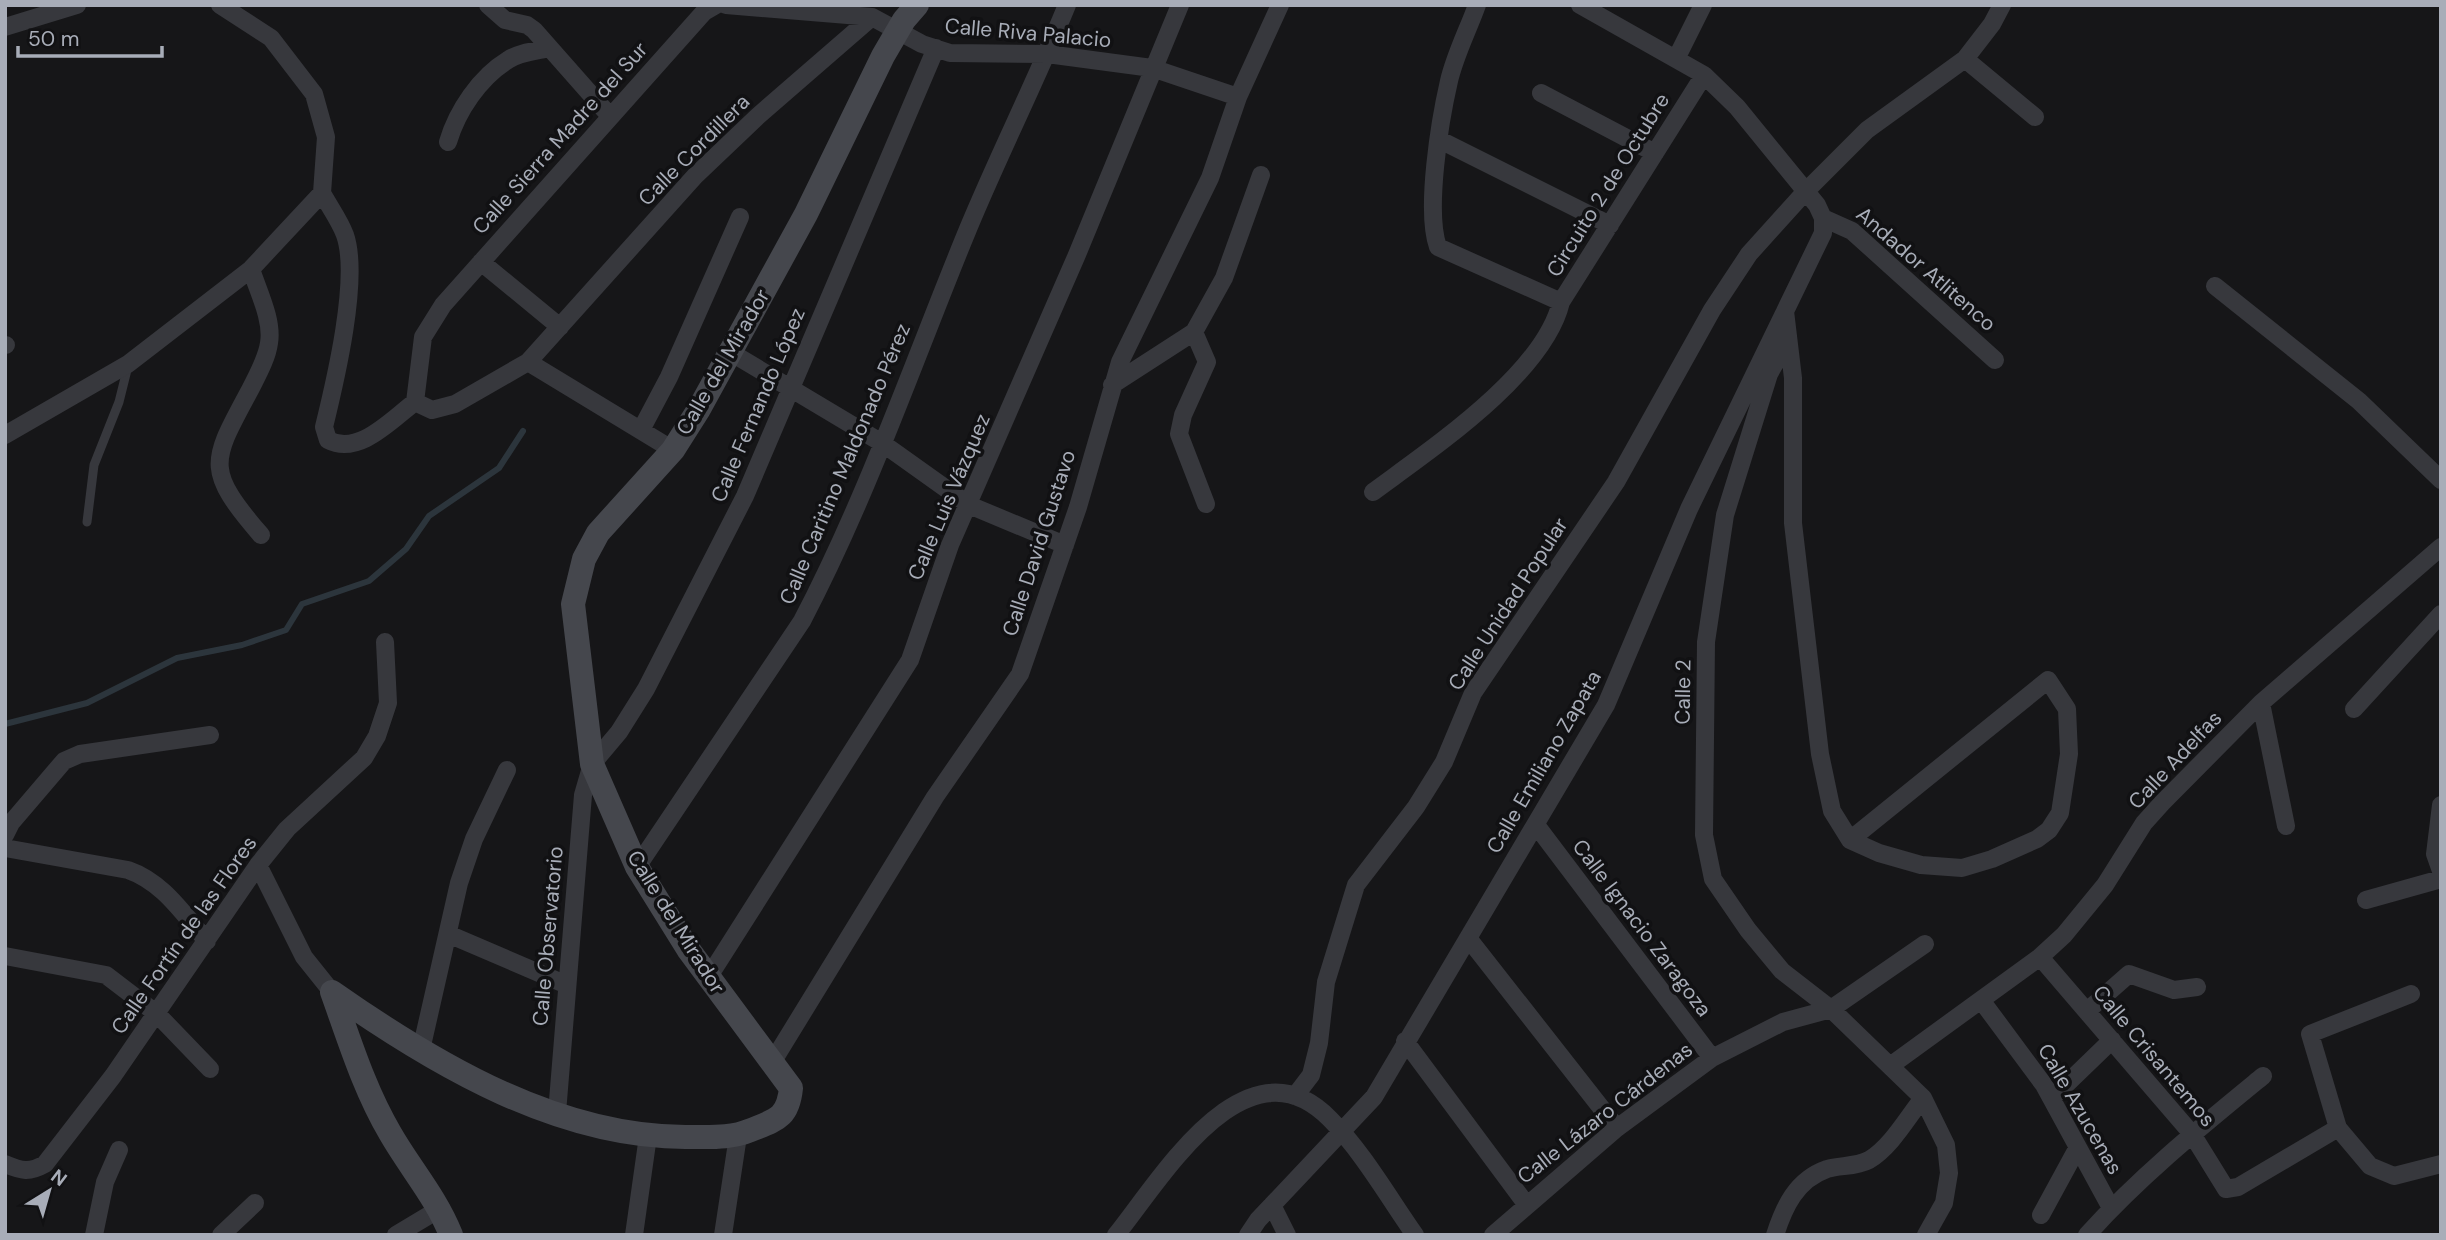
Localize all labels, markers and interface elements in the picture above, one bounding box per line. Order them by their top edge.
street label: Calle Riva Palacio [944,12,1112,54]
scale bar [18,14,161,58]
text: 50 m [28,25,79,53]
street label: Calle Sierra Madre del Sur [466,36,654,240]
street label: Calle Cordillera [632,88,756,212]
street label: Circuito 2 de Octubre [1540,88,1676,282]
street label: Andador Atlitenco [1850,200,2002,338]
street label: Calle del Mirador [670,284,776,440]
street label: Calle Fernando López [704,304,812,506]
street label: Calle Caritino Maldonado Pérez [773,319,917,609]
street label: Calle Luis Vázquez [901,409,997,585]
street label: Calle David Gustavo [996,446,1082,640]
street label: Calle Unidad Popular [1442,512,1575,696]
street label: Calle 2 [1668,659,1698,725]
street label: Calle Emiliano Zapata [1480,665,1608,859]
street label: Calle Adelfas [2122,705,2228,815]
street label: Calle Fortín de las Flores [105,830,263,1040]
street label: Calle Ignacio Zaragoza [1566,834,1718,1022]
street label: Calle Observatorio [526,845,570,1027]
street label: Calle del Mirador [621,845,731,999]
street label: Calle Crisantemos [2086,979,2222,1133]
street label: Calle Lázaro Cárdenas [1512,1036,1698,1190]
street label: Calle Azucenas [2031,1038,2129,1180]
north arrow [14,1156,84,1226]
text: N [46,1164,72,1192]

